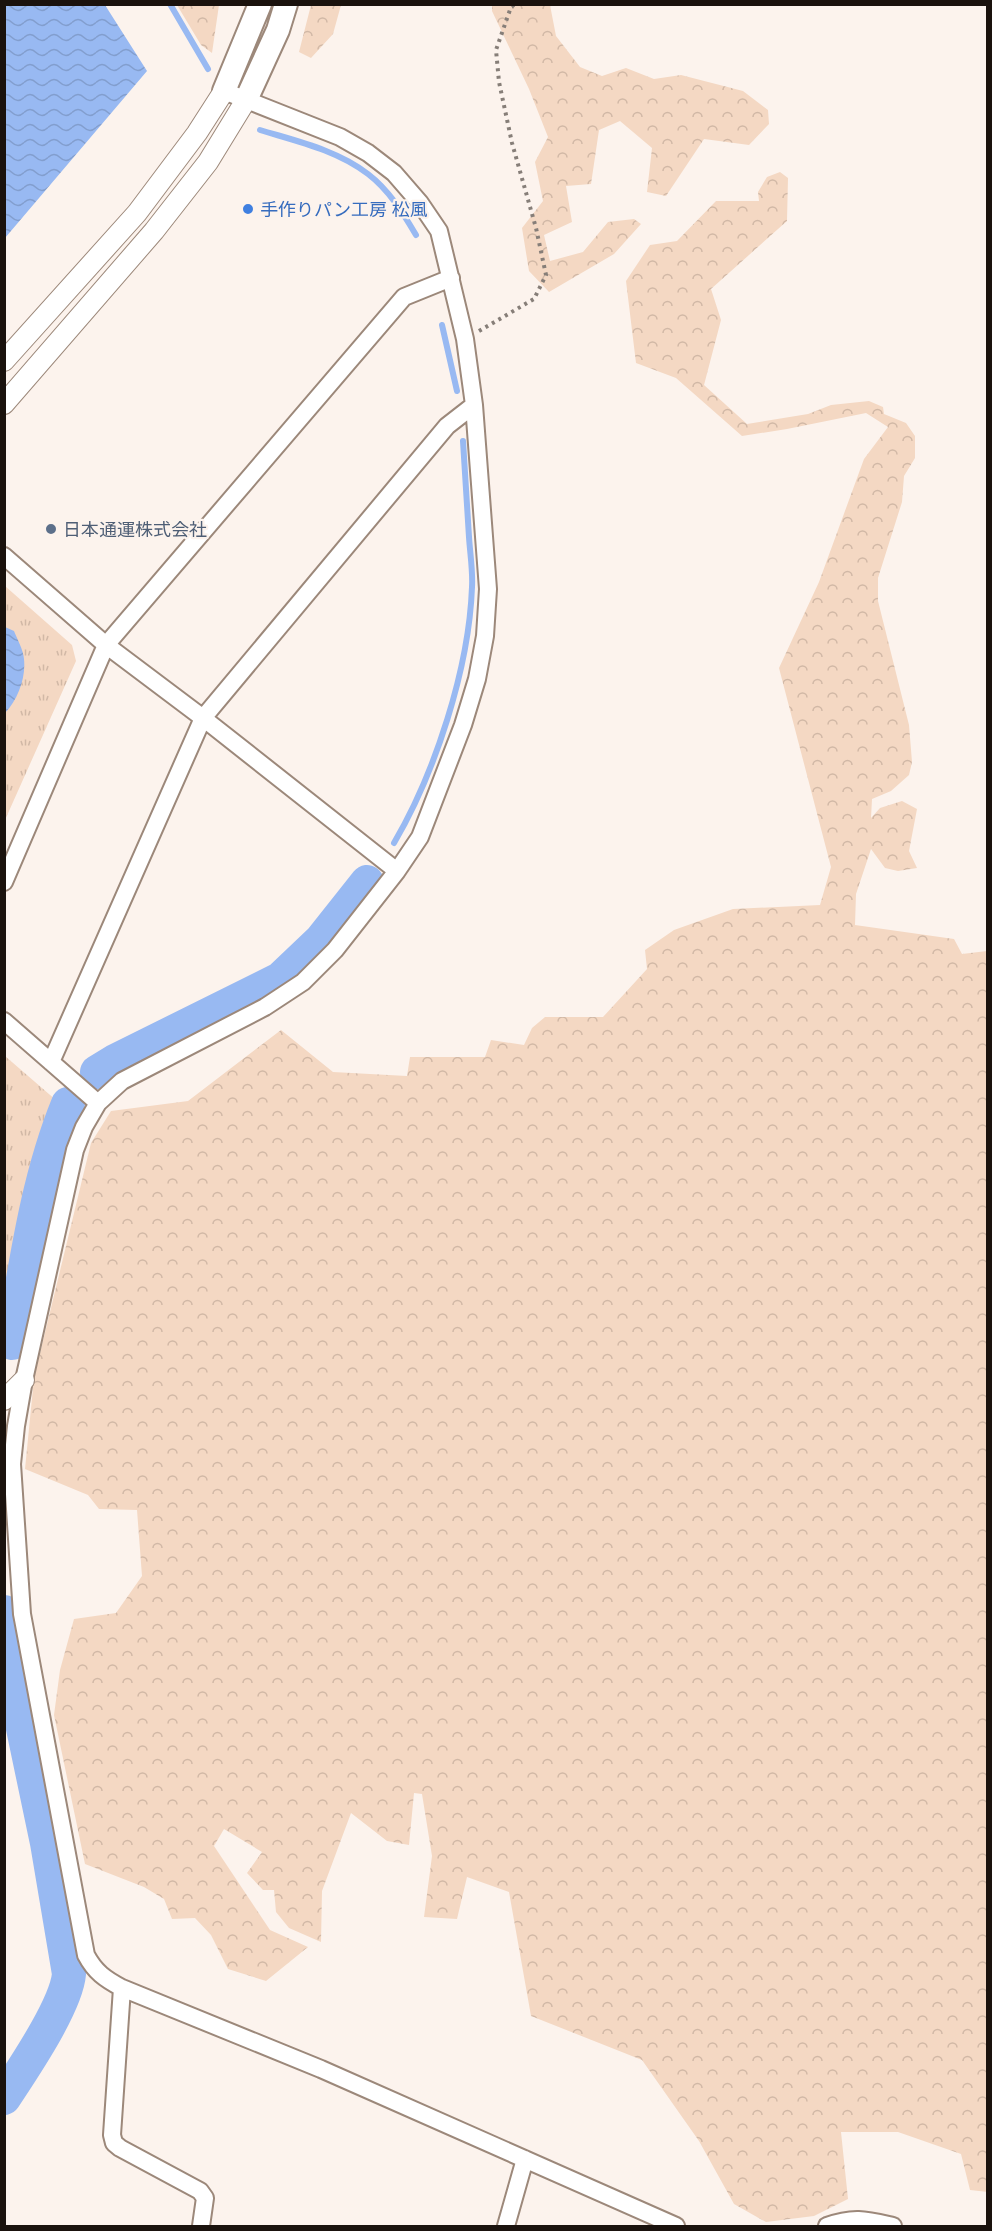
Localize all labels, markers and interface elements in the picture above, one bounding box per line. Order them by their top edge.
place label: 手作りパン工房 松風 [260,197,428,222]
marker: 手作りパン工房 松風 [241,202,255,216]
place label: 日本通運株式会社 [63,517,207,542]
marker: 日本通運株式会社 [44,522,58,536]

